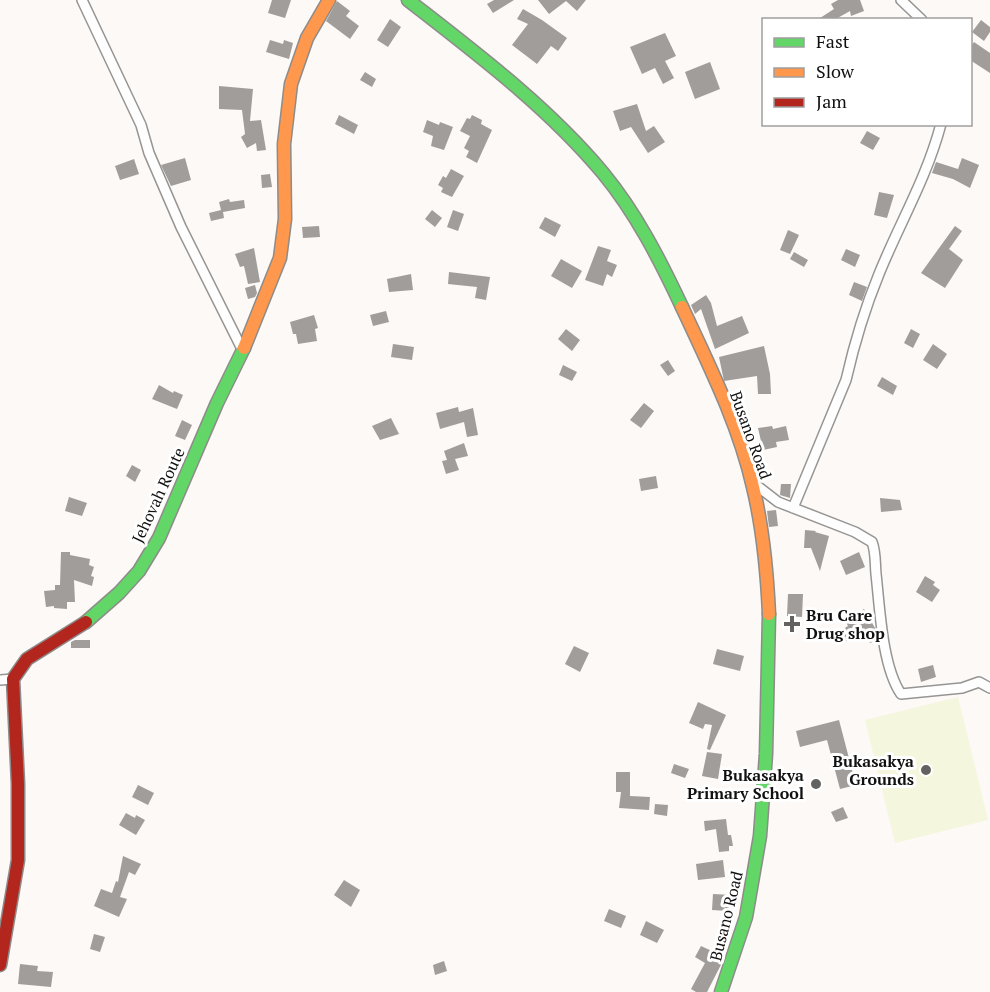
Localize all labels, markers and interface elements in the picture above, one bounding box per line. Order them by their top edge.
legend [762,18,972,126]
text: Fast [816,29,850,53]
text: Slow [816,59,855,83]
text: Jam [816,89,847,113]
street label: Busano Road [725,388,777,482]
street label: Jehovah Route [126,444,190,546]
place label: Bru Care Drug shop [806,604,885,644]
marker: Bru Care Drug shop [783,615,801,633]
place label: Bukasakya Grounds [833,750,914,790]
marker: Bukasakya Grounds [919,763,933,777]
place label: Bukasakya Primary School [687,764,804,804]
marker: Bukasakya Primary School [809,777,823,791]
street label: Busano Road [704,869,748,963]

